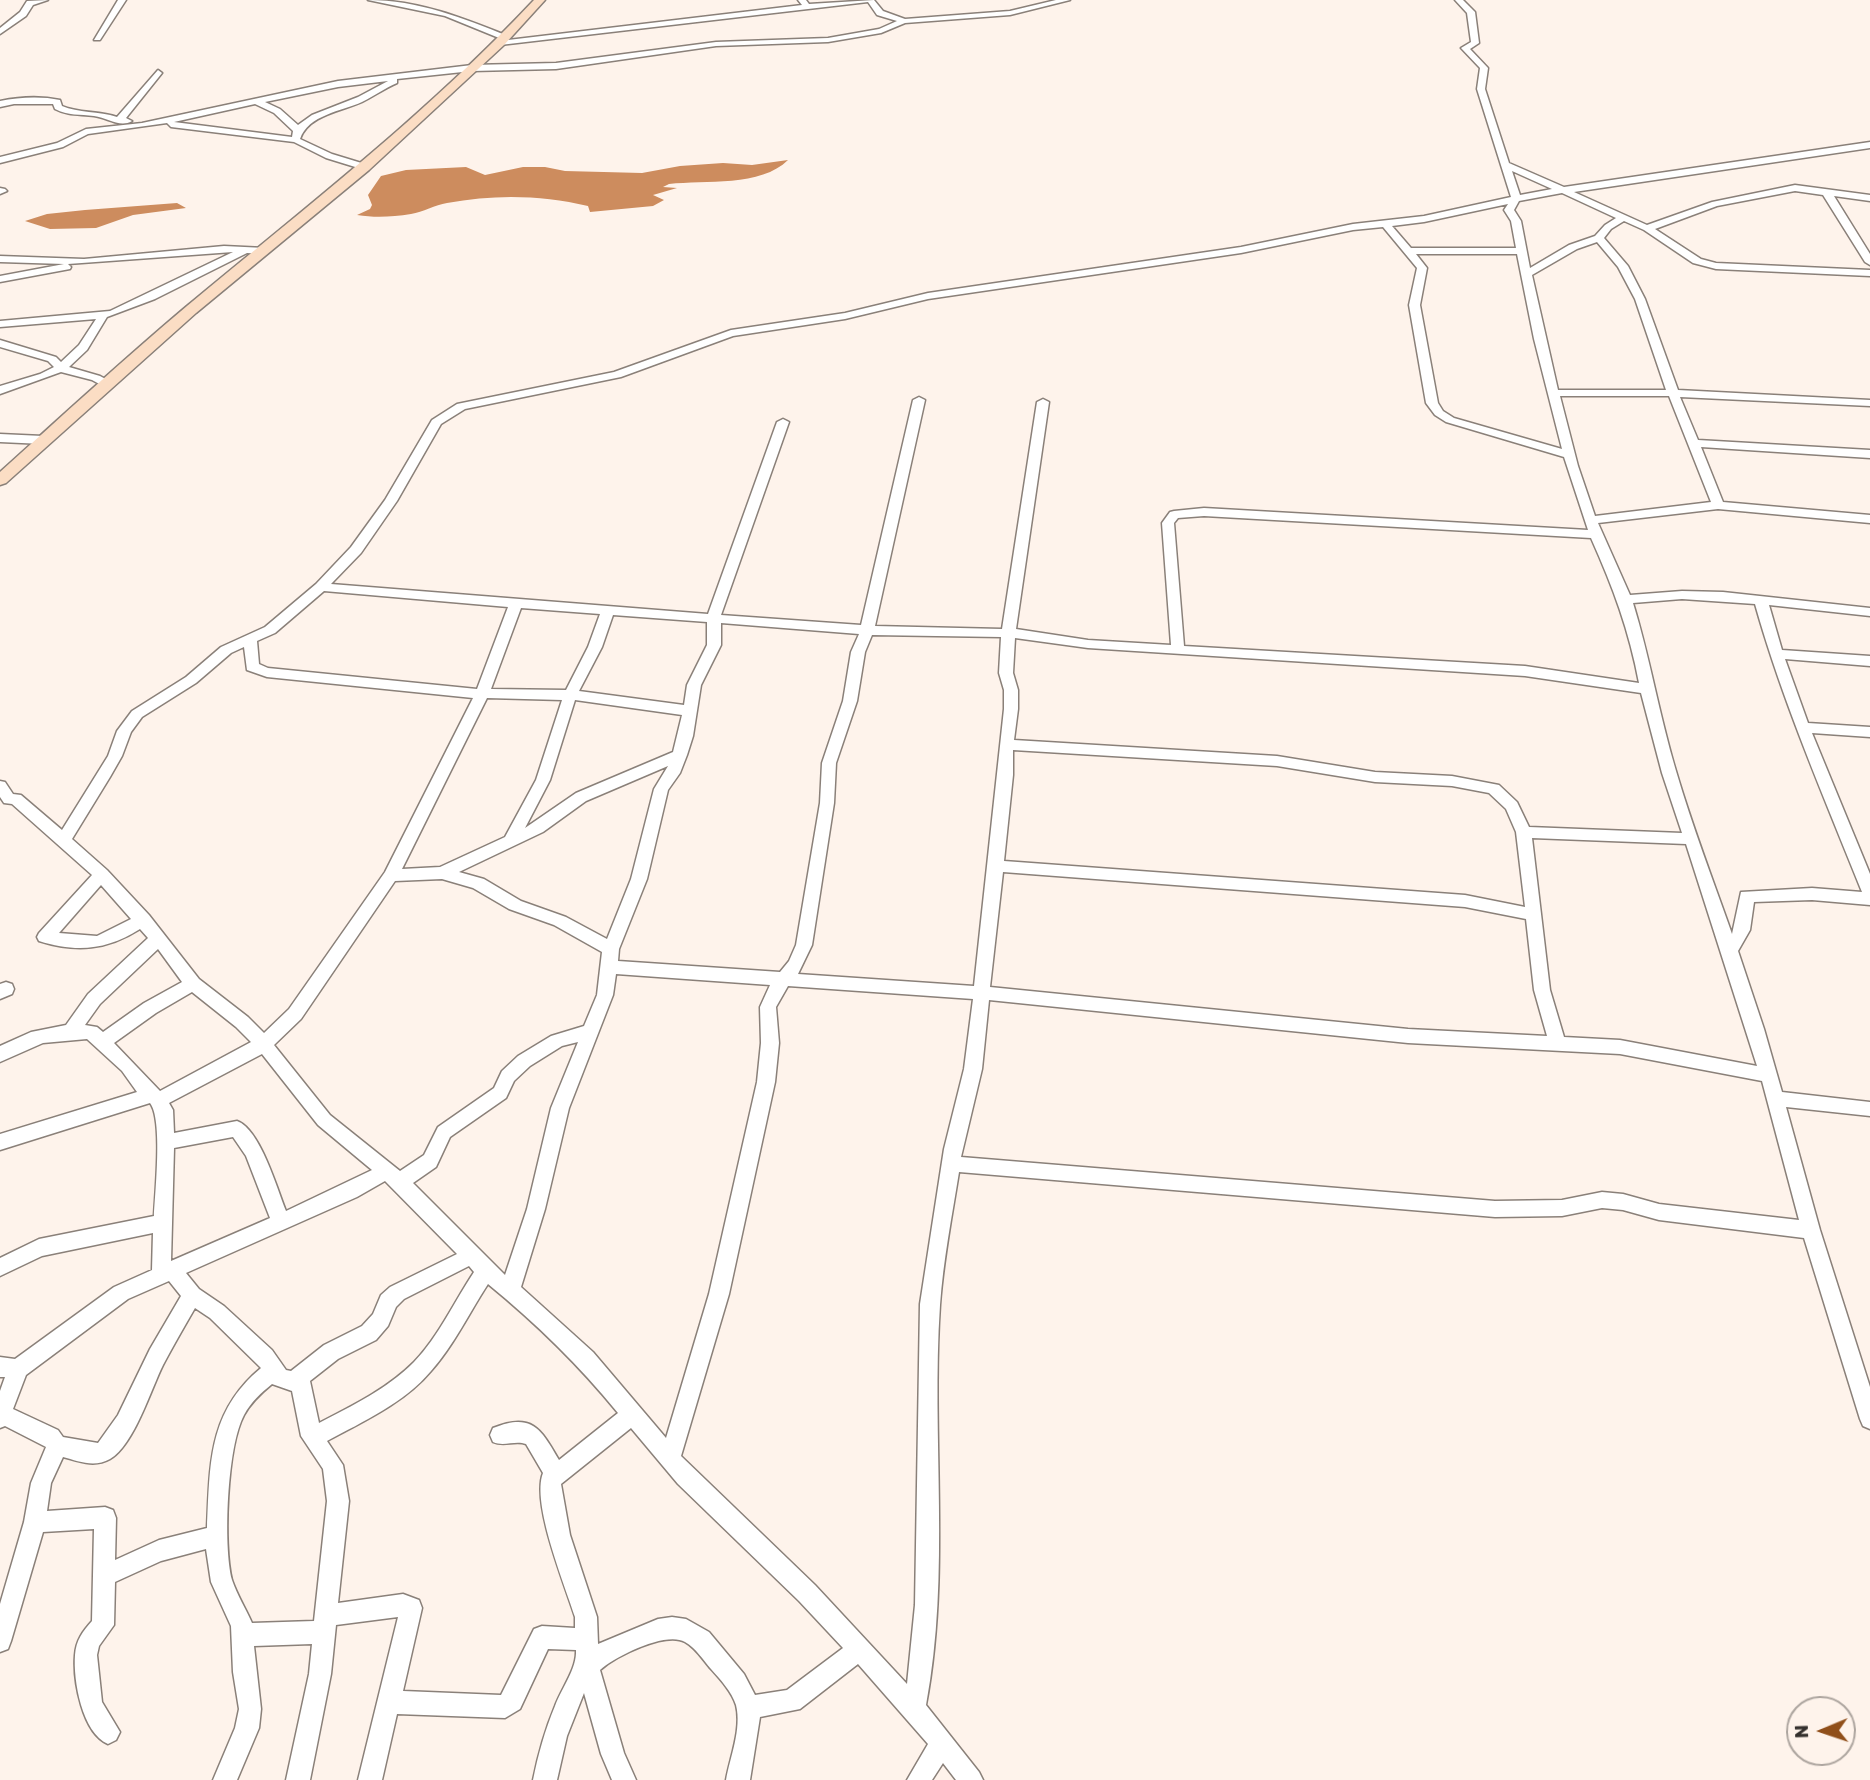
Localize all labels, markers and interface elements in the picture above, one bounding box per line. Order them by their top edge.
north arrow [1786,1696,1856,1766]
text: N [1790,1724,1813,1739]

